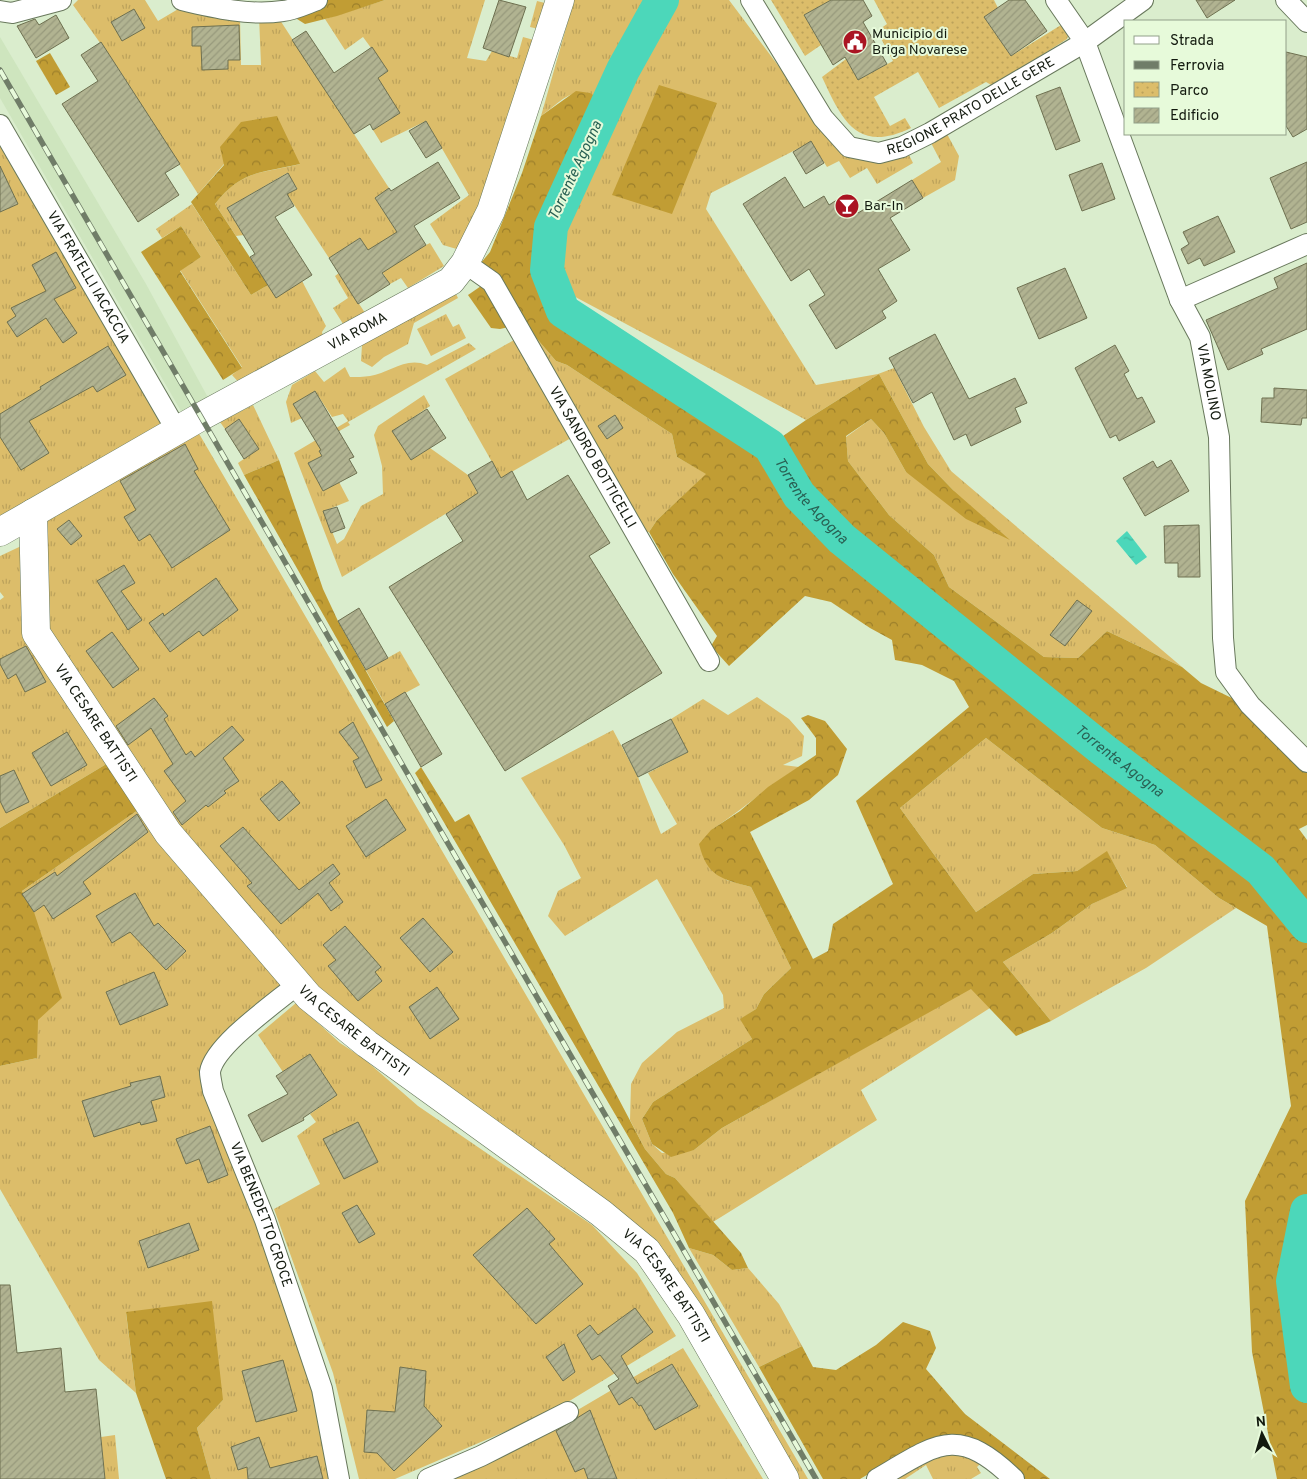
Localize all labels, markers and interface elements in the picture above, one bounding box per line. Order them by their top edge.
legend [1124,20,1287,135]
place label: Municipio di Briga Novarese [872,26,967,59]
public building icon: Municipio di Briga Novarese [842,29,868,55]
text: Strada [1170,32,1214,51]
street label: REGIONE PRATO DELLE GERE [885,53,1058,159]
text: Ferrovia [1170,57,1224,76]
text: Parco [1170,82,1209,101]
text: Edificio [1170,107,1219,126]
water label: Torrente Agogna [545,118,607,224]
bar icon: Bar-In [834,193,860,219]
place label: Bar-In [864,198,903,215]
street label: VIA FRATELLI IACACCIA [43,208,133,347]
street label: VIA ROMA [325,309,390,355]
street label: VIA MOLINO [1193,342,1224,422]
street label: VIA SANDRO BOTTICELLI [545,383,640,531]
water label: Torrente Agogna [769,454,851,549]
street label: VIA CESARE BATTISTI [50,661,140,785]
water label: Torrente Agogna [1071,721,1168,802]
street label: VIA CESARE BATTISTI [294,982,413,1080]
street label: VIA BENEDETTO CROCE [226,1140,296,1289]
street label: VIA CESARE BATTISTI [619,1225,713,1345]
north arrow [1237,1409,1287,1459]
text: N [1255,1414,1267,1431]

